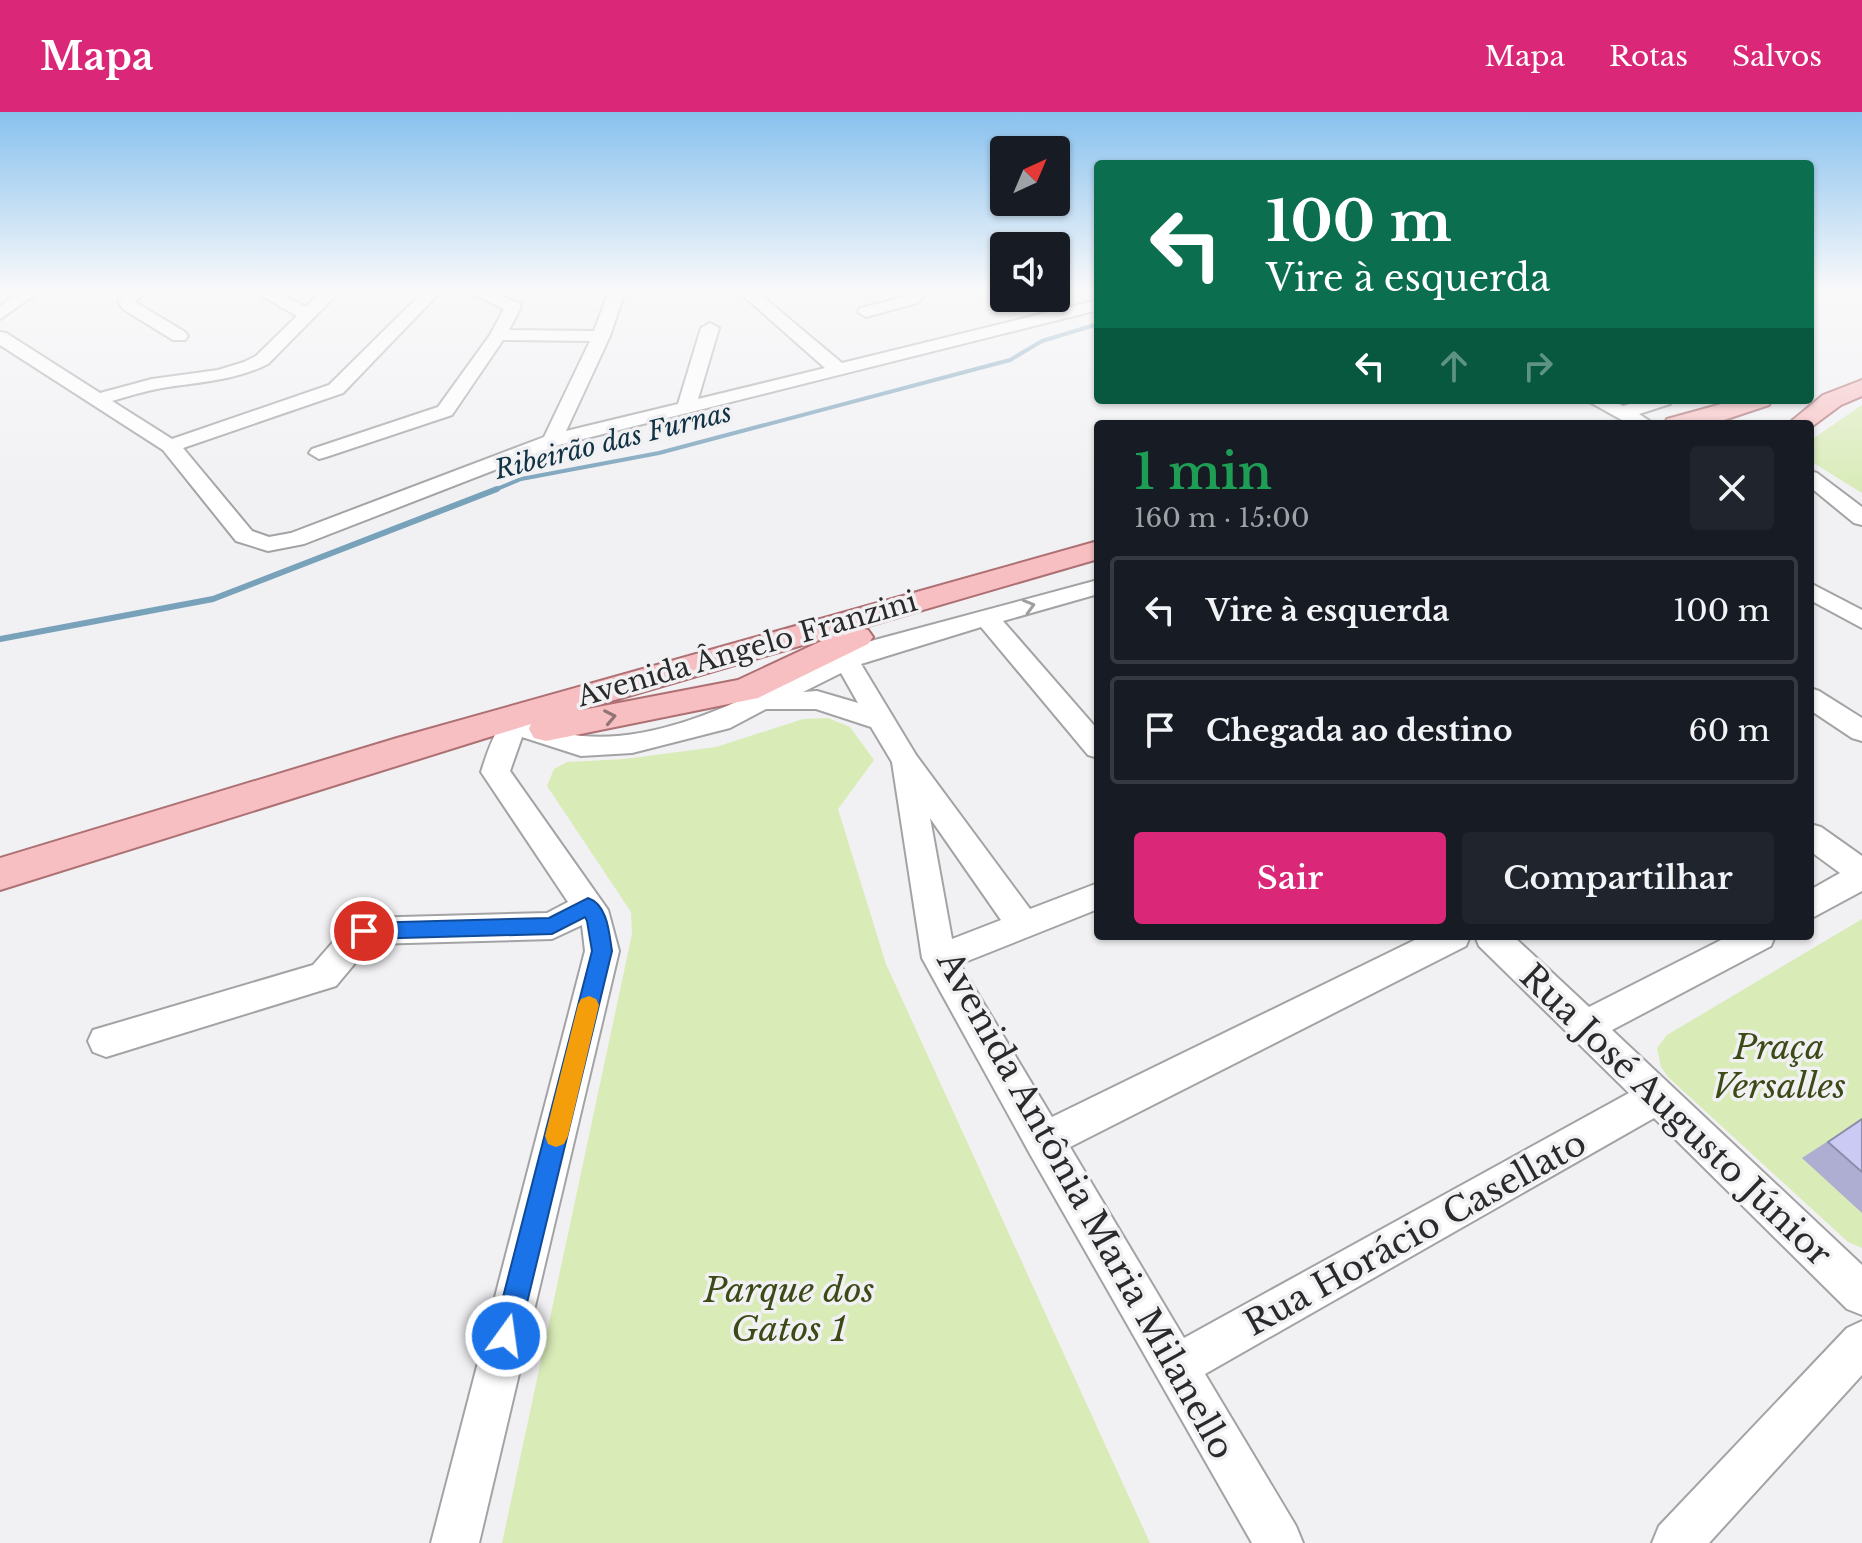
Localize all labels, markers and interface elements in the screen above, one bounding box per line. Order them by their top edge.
text: Mapa [40,33,154,80]
text: Mapa [1485,39,1565,74]
text: Rotas [1609,39,1688,74]
text: Salvos [1732,39,1822,74]
north arrow [990,136,1070,216]
map controls [990,136,1070,312]
text: 100 m [1266,187,1452,256]
icon: left [1134,192,1238,296]
button: sound [990,232,1070,312]
text: Vire à esquerda [1266,256,1550,301]
icon: left [1348,344,1392,388]
icon: ahead [1432,344,1476,388]
icon: right [1516,344,1560,388]
water label: Ribeirão das Furnas [490,396,735,486]
text: 1 min [1134,442,1272,502]
button: close [1690,446,1774,530]
text: 160 m · 15:00 [1134,502,1309,534]
street label: Avenida Ângelo Franzini [572,584,921,715]
icon: left [1138,588,1182,632]
text: Vire à esquerda [1206,592,1449,629]
text: 100 m [1673,592,1770,629]
one-way arrow [1021,599,1035,615]
icon: arrive [1138,708,1182,752]
one-way arrow [604,710,617,727]
text: Chegada ao destino [1206,712,1512,749]
text: 60 m [1688,712,1770,749]
button: Sair [1134,832,1446,924]
button: Compartilhar [1462,832,1774,924]
pin [330,897,398,965]
icon: arrive [342,909,386,953]
street label: Avenida Antônia Maria Milanello [928,943,1244,1466]
street label: Rua José Augusto Júnior [1512,955,1841,1275]
park label: Praça Versalles [1712,1026,1846,1107]
street label: Rua Horácio Casellato [1237,1121,1593,1345]
park label: Parque dos Gatos 1 [703,1269,874,1350]
position arrow [464,1294,548,1378]

